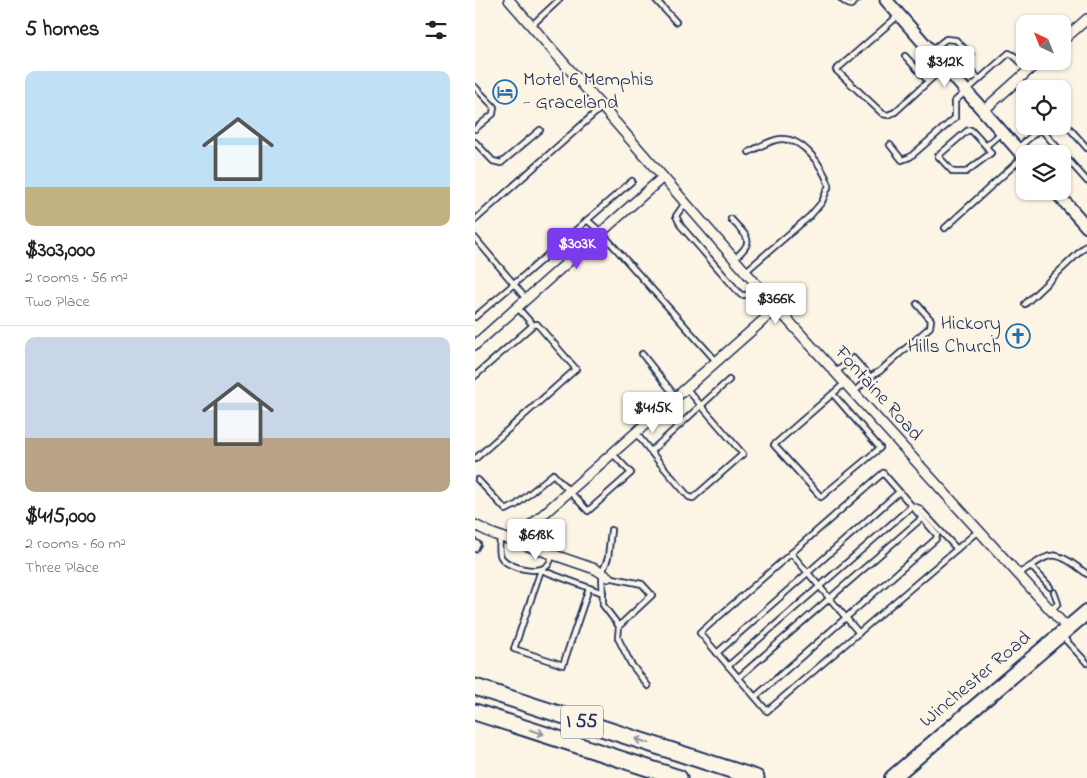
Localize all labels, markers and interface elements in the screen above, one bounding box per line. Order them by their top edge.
text: 5 homes [25,15,100,45]
north arrow [1016,15,1071,70]
map controls [1016,15,1071,200]
icon: filters [422,16,450,44]
pin: $312K [910,46,980,88]
text: $312K [926,50,964,74]
place label: Motel 6 Memphis - Graceland [523,66,654,118]
hotel icon: Motel 6 Memphis - Graceland [492,79,518,105]
button: locate [1016,80,1071,135]
icon: home [193,104,283,194]
button: layers [1016,145,1071,200]
pin: $303K [542,228,612,270]
text: $303K [558,232,596,256]
text: $303,000 [25,236,95,266]
text: 2 rooms · 56 m² [25,266,128,290]
pin: $366K [741,282,811,325]
text: $366K [757,287,795,311]
text: Two Place [25,290,90,314]
place label: Hickory Hills Church [907,310,1001,362]
church icon: Hickory Hills Church [1005,323,1031,349]
street label: Fontaine Road [826,339,929,448]
icon: home [193,369,283,459]
pin: $415K [618,392,688,434]
text: $415K [634,396,672,420]
text: $415,000 [25,502,96,532]
pin: $618K [501,518,571,561]
text: $618K [518,523,554,547]
text: 2 rooms · 60 m² [25,532,126,556]
text: Three Place [25,556,99,580]
street label: Winchester Road [914,625,1038,735]
road number: I 55 [561,706,603,739]
one-way arrow [529,728,545,738]
one-way arrow [635,736,651,745]

